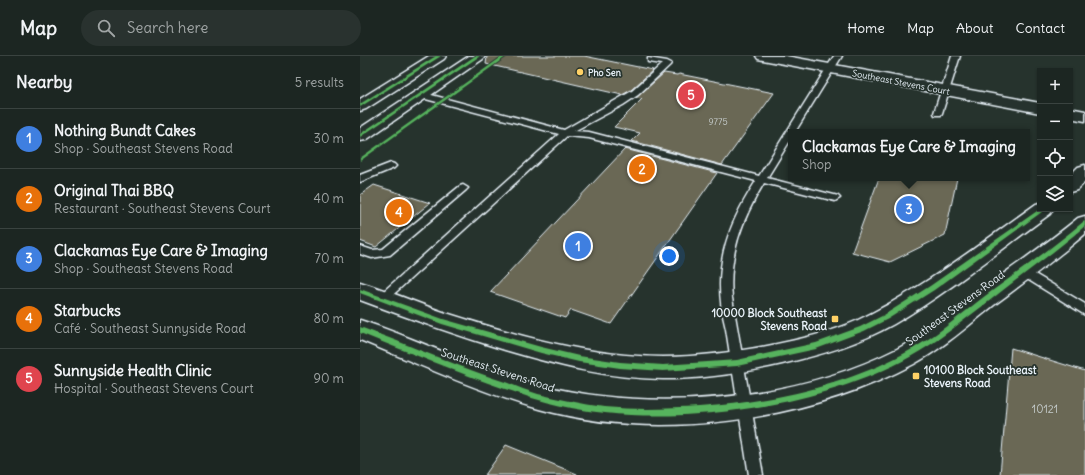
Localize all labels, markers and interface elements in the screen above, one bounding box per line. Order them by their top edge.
search box [81,10,361,46]
text: Map [20,16,57,40]
icon: search [95,17,117,39]
text: Search here [127,18,208,37]
text: Home [847,19,885,37]
text: Map [907,19,934,37]
text: About [956,19,994,37]
text: Contact [1016,19,1065,37]
marker: Pho Sen [575,67,585,77]
place label: Pho Sen [588,67,622,78]
street label: Southeast Stevens Court [851,67,951,97]
map controls [1037,68,1073,212]
button: + [1037,68,1073,104]
text: Nearby [16,71,72,93]
text: 5 results [295,74,344,91]
pin: 5 [678,80,704,110]
button: − [1037,104,1073,140]
house number: 9775 [708,116,728,127]
text: Nothing Bundt Cakes [54,121,196,140]
popup [788,129,1030,181]
text: 1 [26,130,32,147]
text: 30 m [314,130,344,147]
text: Clackamas Eye Care & Imaging [802,137,1016,156]
text: Shop · Southeast Stevens Road [54,140,233,157]
button: locate [1037,140,1073,176]
pin: 2 [629,154,655,184]
text: Shop [802,156,832,173]
button: layers [1037,176,1073,212]
text: Original Thai BBQ [54,181,174,200]
text: 2 [25,190,33,207]
text: 40 m [313,190,344,207]
pin: 3 [896,194,922,224]
pin: 4 [386,197,412,227]
text: Restaurant · Southeast Stevens Court [54,200,271,217]
pin: 1 [565,231,591,261]
text: Clackamas Eye Care & Imaging [54,241,268,260]
your location [659,246,679,266]
text: 3 [25,250,33,267]
text: 70 m [315,250,344,267]
text: Shop · Southeast Stevens Road [54,260,233,277]
street label: Southeast Stevens Road [903,267,1008,349]
text: Starbucks [54,301,121,320]
place label: 10000 Block Southeast Stevens Road [712,306,828,333]
text: 4 [25,310,33,327]
text: 80 m [313,310,344,327]
marker: 10000 Block Southeast Stevens Road [830,314,840,324]
text: Café · Southeast Sunnyside Road [54,320,246,337]
street label: Southeast Stevens Road [439,345,557,395]
text: Sunnyside Health Clinic [54,361,212,380]
place label: 10100 Block Southeast Stevens Road [924,363,1037,390]
text: 5 [25,370,33,387]
text: 90 m [313,370,344,387]
marker: 10100 Block Southeast Stevens Road [911,371,921,381]
text: Hospital · Southeast Stevens Court [54,380,254,397]
house number: 10121 [1032,402,1058,416]

